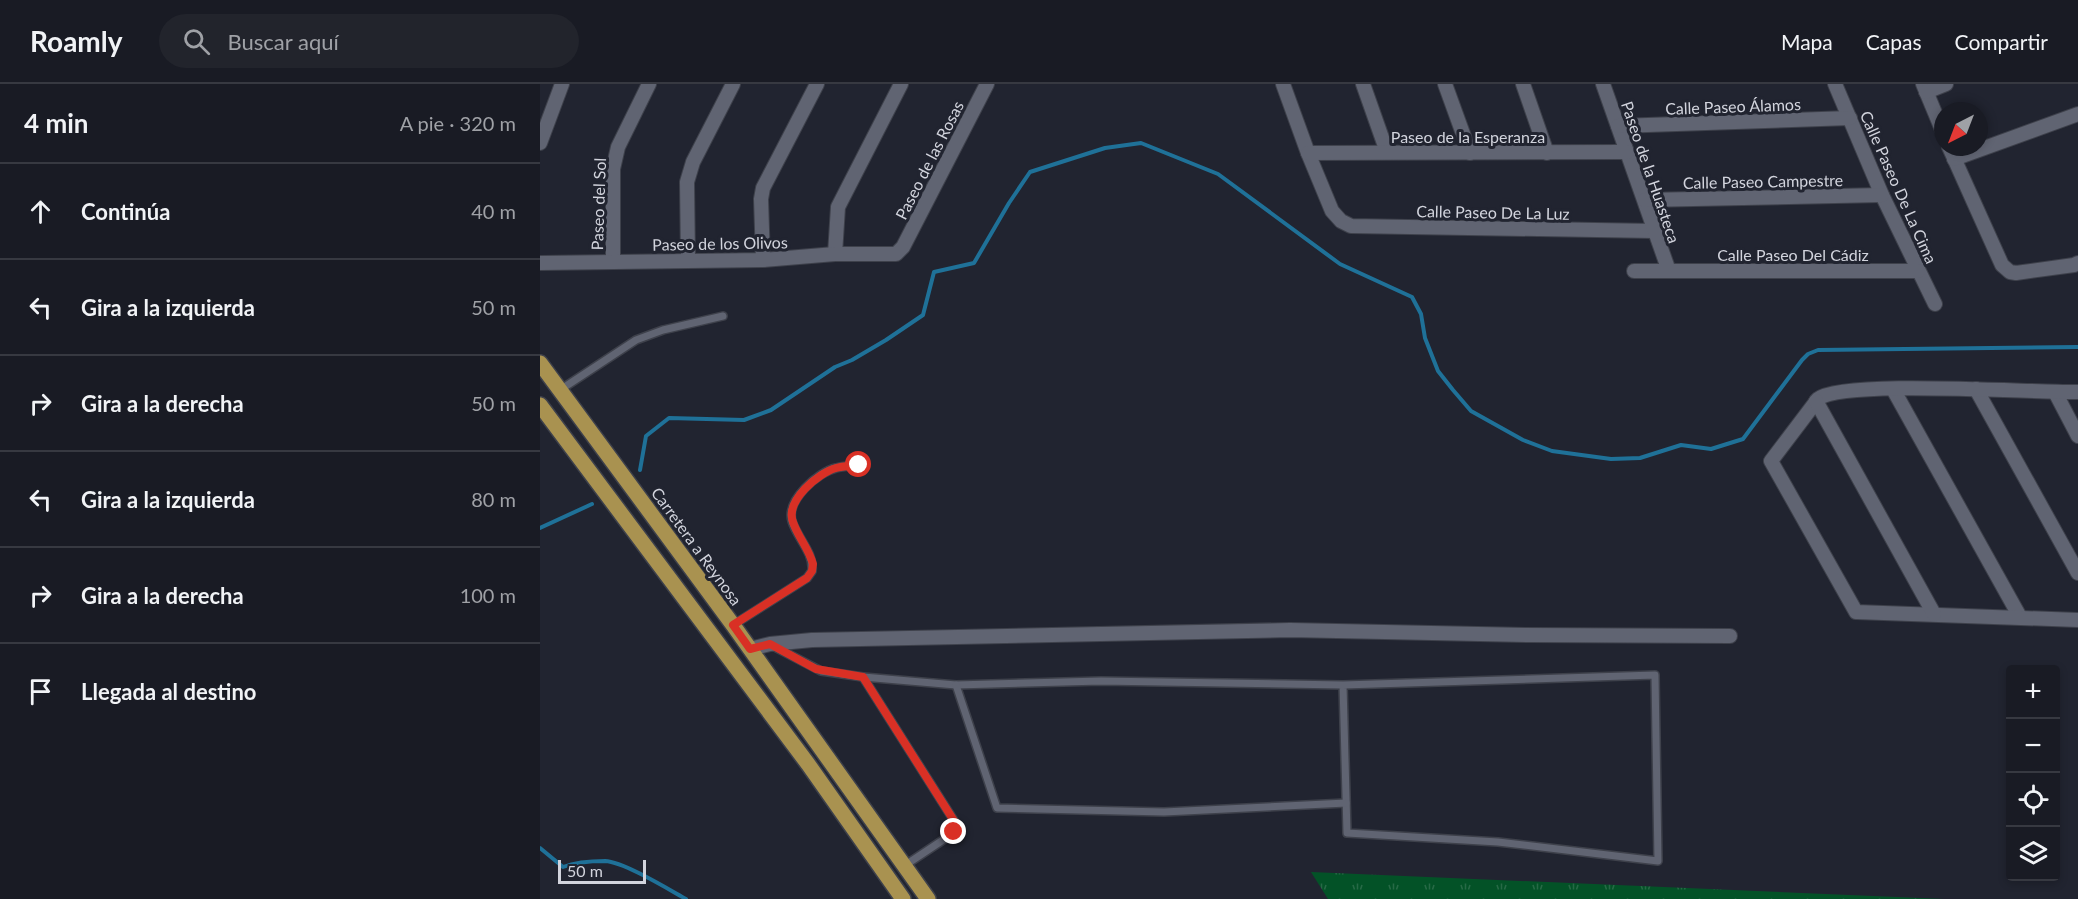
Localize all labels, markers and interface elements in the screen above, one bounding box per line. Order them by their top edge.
search box [159,14,579,68]
text: Roamly [30,24,123,58]
icon: search [180,25,213,58]
text: Buscar aquí [228,28,339,55]
text: Mapa [1781,29,1833,54]
text: Capas [1866,29,1922,54]
text: Compartir [1955,29,2048,54]
street label: Calle Paseo Álamos [1665,94,1801,118]
street label: Paseo de las Rosas [891,97,967,222]
street label: Paseo de la Huasteca [1618,99,1684,245]
north arrow [1934,102,1988,156]
text: 4 min [24,107,88,139]
street label: Calle Paseo De La Cima [1857,108,1941,266]
text: A pie · 320 m [400,111,516,135]
street label: Paseo de la Esperanza [1391,127,1545,146]
street label: Paseo del Sol [587,157,609,251]
street label: Calle Paseo Campestre [1683,170,1843,192]
icon: ahead [24,195,57,228]
text: Continúa [81,198,170,225]
text: 40 m [471,199,516,223]
street label: Calle Paseo De La Luz [1416,201,1570,223]
street label: Paseo de los Olivos [652,232,788,254]
street label: Calle Paseo Del Cádiz [1717,245,1869,264]
icon: left [24,291,57,324]
text: Gira a la izquierda [81,294,255,321]
text: 50 m [471,295,516,319]
icon: right [24,387,57,420]
text: Gira a la derecha [81,390,244,417]
text: 50 m [471,391,516,415]
route start [845,451,871,477]
icon: left [24,483,57,516]
street label: Carretera a Reynosa [648,483,746,609]
text: Gira a la izquierda [81,486,255,513]
text: 80 m [471,487,516,511]
icon: right [24,579,57,612]
text: Gira a la derecha [81,582,244,609]
text: 100 m [460,583,516,607]
map controls [2006,665,2060,881]
button: + [2006,665,2060,719]
icon: arrive [24,675,57,708]
text: Llegada al destino [81,678,257,705]
button: − [2006,719,2060,773]
button: locate [2006,773,2060,827]
route end [940,818,966,844]
button: layers [2006,827,2060,881]
scale bar [558,857,646,884]
text: 50 m [567,861,603,880]

